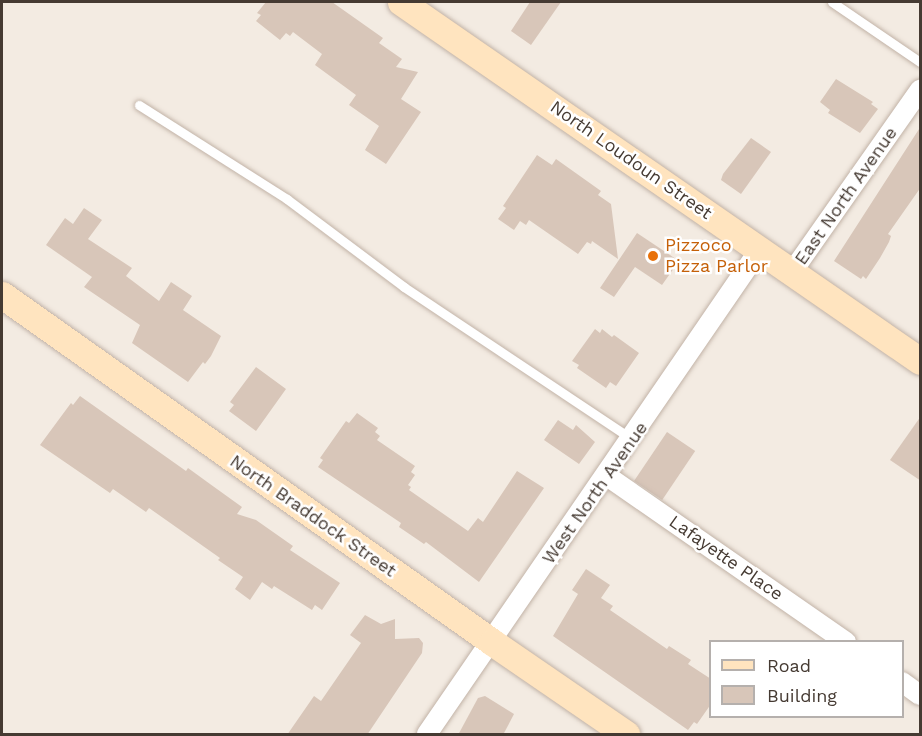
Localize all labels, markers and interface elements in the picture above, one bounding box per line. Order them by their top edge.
street label: North Loudoun Street [546,96,716,224]
street label: East North Avenue [790,123,902,269]
place label: Pizzoco Pizza Parlor [665,235,768,278]
marker: Pizzoco Pizza Parlor [646,249,660,263]
street label: West North Avenue [538,417,652,569]
street label: North Braddock Street [226,450,400,582]
street label: Lafayette Place [665,511,787,605]
legend [709,640,904,718]
text: Road [767,655,811,676]
text: Building [767,685,837,706]

